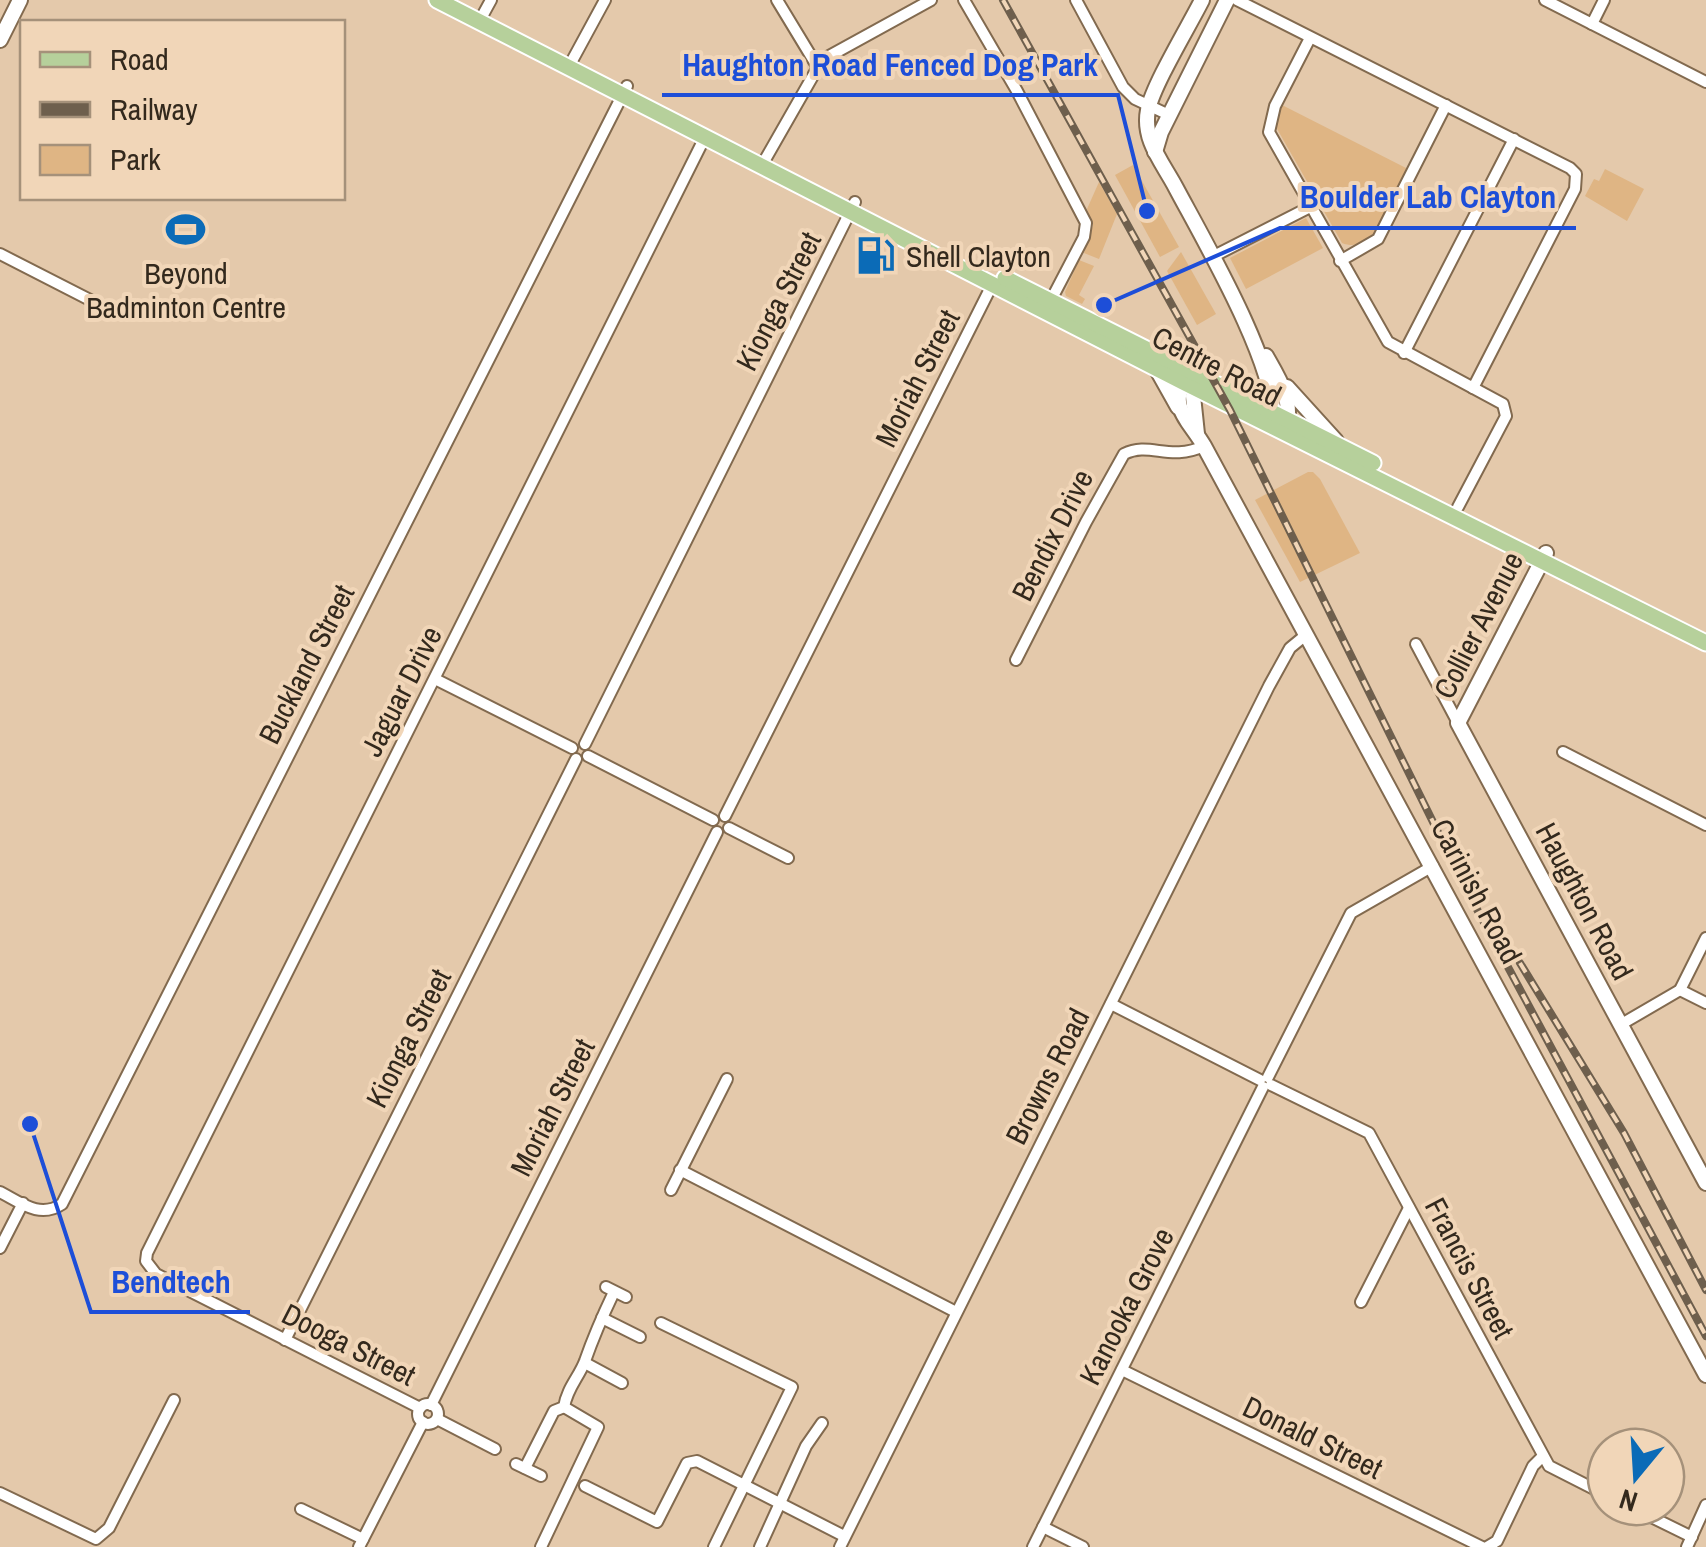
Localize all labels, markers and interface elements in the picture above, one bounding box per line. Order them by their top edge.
legend [20,20,345,200]
callout: Haughton Road Fenced Dog Park [662,33,1118,95]
text: Road [110,39,169,79]
text: Haughton Road Fenced Dog Park [682,43,1098,86]
text: Railway [110,89,198,129]
text: Park [110,139,161,179]
callout: Boulder Lab Clayton [1280,166,1576,228]
text: Boulder Lab Clayton [1300,175,1556,218]
sports icon: Beyond Badminton Centre [165,208,207,250]
street label: Kionga Street [726,225,830,377]
fuel station icon: Shell Clayton [855,235,897,277]
place label: Shell Clayton [906,236,1051,276]
place label: Beyond Badminton Centre [86,253,286,327]
street label: Moriah Street [865,302,969,453]
street label: Centre Road [1146,317,1288,415]
street label: Bendix Drive [1002,463,1102,607]
street label: Collier Avenue [1424,545,1532,705]
street label: Buckland Street [249,577,363,750]
street label: Jaguar Drive [351,619,451,763]
street label: Carinish Road [1422,812,1532,970]
street label: Haughton Road [1527,816,1643,986]
street label: Kionga Street [356,962,460,1114]
street label: Browns Road [996,1001,1098,1151]
street label: Moriah Street [500,1031,604,1182]
street label: Francis Street [1416,1190,1524,1346]
street label: Kanooka Grove [1069,1221,1183,1391]
callout: Bendtech [91,1250,250,1312]
text: Bendtech [111,1260,231,1303]
street label: Dooga Street [275,1293,423,1395]
street label: Donald Street [1237,1386,1390,1488]
north arrow [1586,1427,1686,1527]
text: N [1615,1480,1642,1521]

